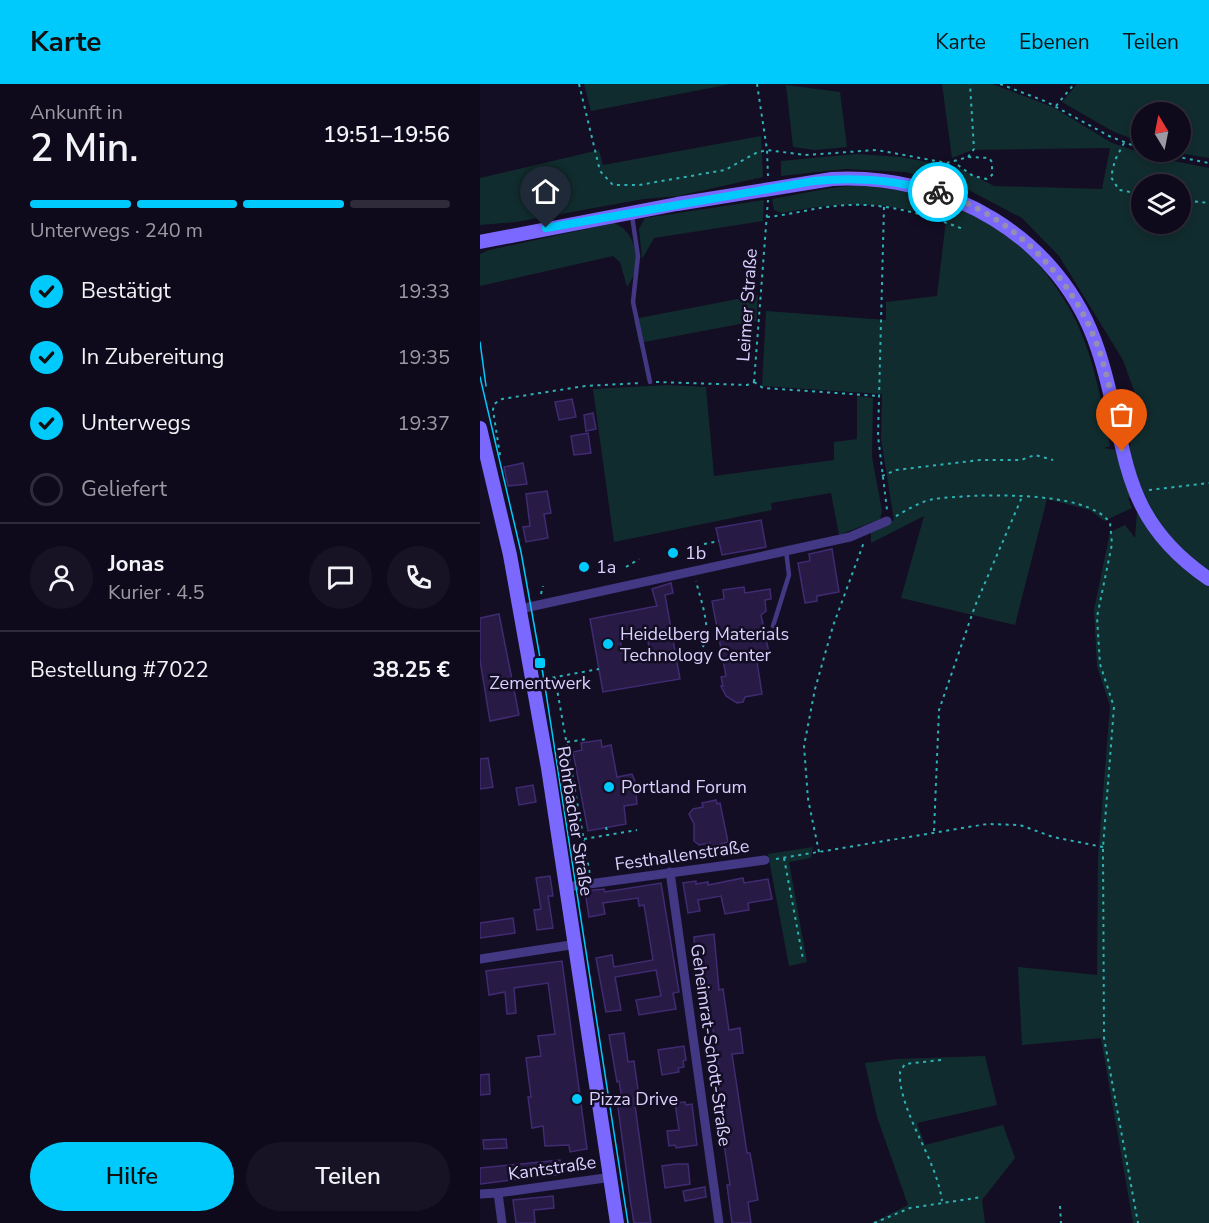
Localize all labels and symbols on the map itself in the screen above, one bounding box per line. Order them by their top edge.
north arrow [1131,102,1191,162]
courier [908,162,968,222]
pin [520,166,571,228]
street label: Leimer Straße [731,248,763,362]
pin [1096,389,1147,451]
place label: 1b [685,541,706,565]
marker: 1b [666,546,680,560]
place label: 1a [596,555,616,579]
marker: 1a [577,560,591,574]
place label: Heidelberg Materials Technology Center [620,622,789,667]
marker: Heidelberg Materials Technology Center [601,637,615,651]
marker: Zementwerk [533,656,547,670]
place label: Zementwerk [489,671,592,695]
street label: Rohrbacher Straße [551,744,599,898]
place label: Portland Forum [621,775,747,799]
marker: Portland Forum [602,780,616,794]
street label: Festhallenstraße [613,834,751,876]
street label: Geheimrat-Schott-Straße [685,942,737,1148]
place label: Pizza Drive [589,1087,678,1111]
marker: Pizza Drive [570,1092,584,1106]
street label: Kantstraße [506,1150,598,1186]

